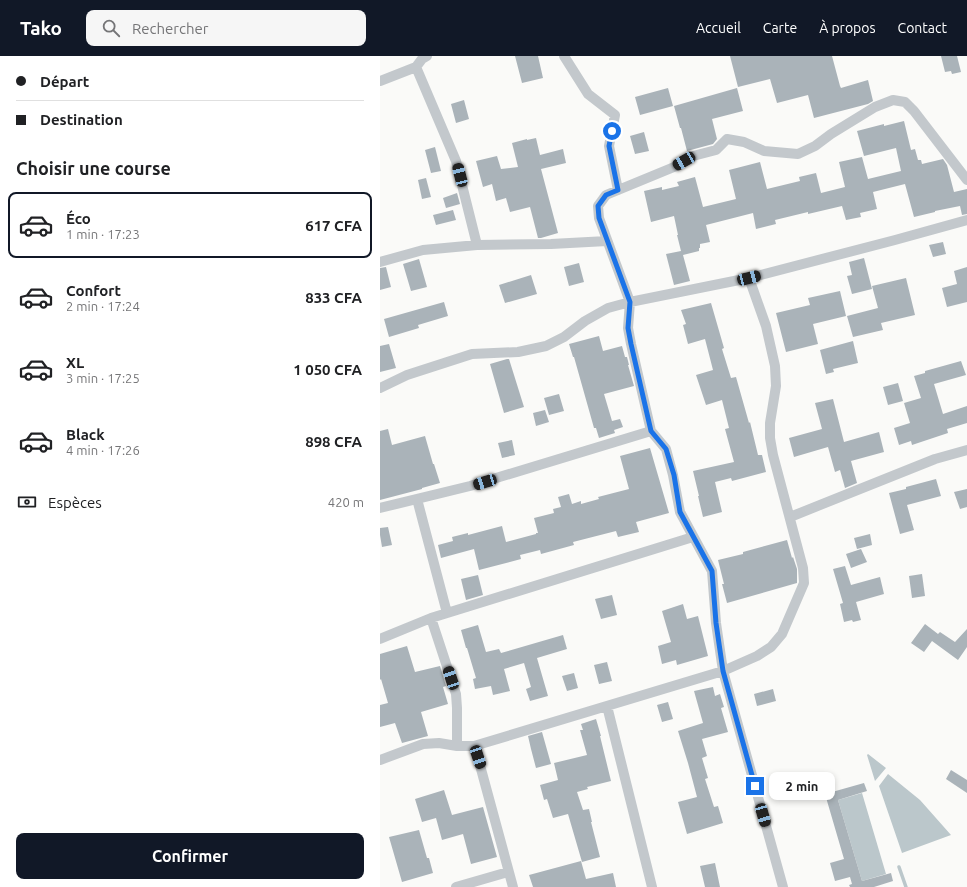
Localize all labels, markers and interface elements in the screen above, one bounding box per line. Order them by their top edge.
search box [86,10,366,46]
text: Tako [20,17,62,39]
icon: search [100,17,122,39]
text: Rechercher [132,20,209,37]
text: Accueil [696,20,741,36]
text: Carte [763,20,797,36]
text: À propos [819,20,876,36]
text: Contact [898,20,947,36]
text: Départ [40,73,89,90]
text: Destination [40,111,123,128]
route start [603,122,621,140]
car [671,150,697,172]
text: Choisir une course [16,158,171,178]
car [451,162,469,188]
icon: car [18,207,54,243]
text: Éco [66,210,91,227]
text: 617 CFA [305,217,362,234]
text: 1 min · 17:23 [66,227,140,241]
car [736,269,762,287]
icon: car [18,279,54,315]
text: Confort [66,282,121,299]
text: 833 CFA [305,289,362,306]
text: 2 min · 17:24 [66,299,140,313]
icon: car [18,351,54,387]
text: XL [66,354,84,371]
text: 1 050 CFA [293,361,362,378]
text: 3 min · 17:25 [66,371,140,385]
icon: car [18,423,54,459]
text: Black [66,426,105,443]
text: 898 CFA [305,433,362,450]
text: 4 min · 17:26 [66,443,140,457]
car [472,473,498,491]
icon: cash [16,491,38,513]
text: Espèces [48,494,102,511]
text: 420 m [328,495,364,509]
car [442,665,460,691]
car [469,744,487,770]
callout: 2 min [769,772,835,800]
route end [746,777,764,795]
text: 2 min [786,779,818,793]
car [754,802,772,828]
button: Confirmer [16,833,364,879]

